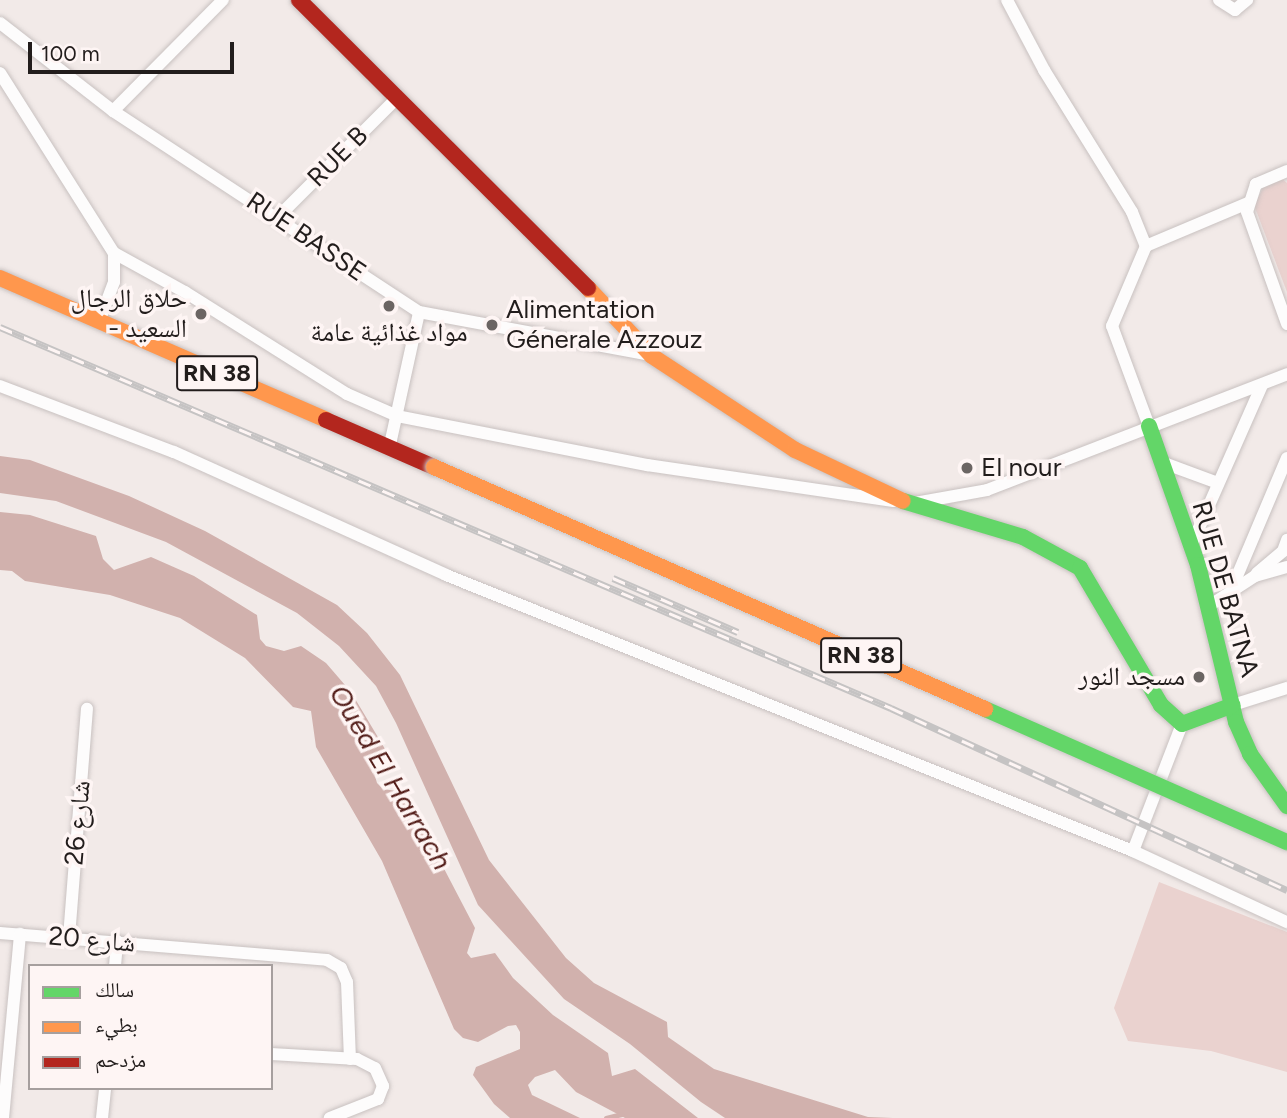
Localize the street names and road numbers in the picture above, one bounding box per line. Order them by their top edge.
street label: RUE B [301,120,375,194]
street label: RUE BASSE [240,186,372,288]
road number: RN 38 [175,352,259,394]
street label: RUE DE BATNA [1185,498,1265,680]
road number: RN 38 [819,634,903,676]
street label: شارع 26 [59,779,97,867]
street label: شارع 20 [47,921,137,959]

